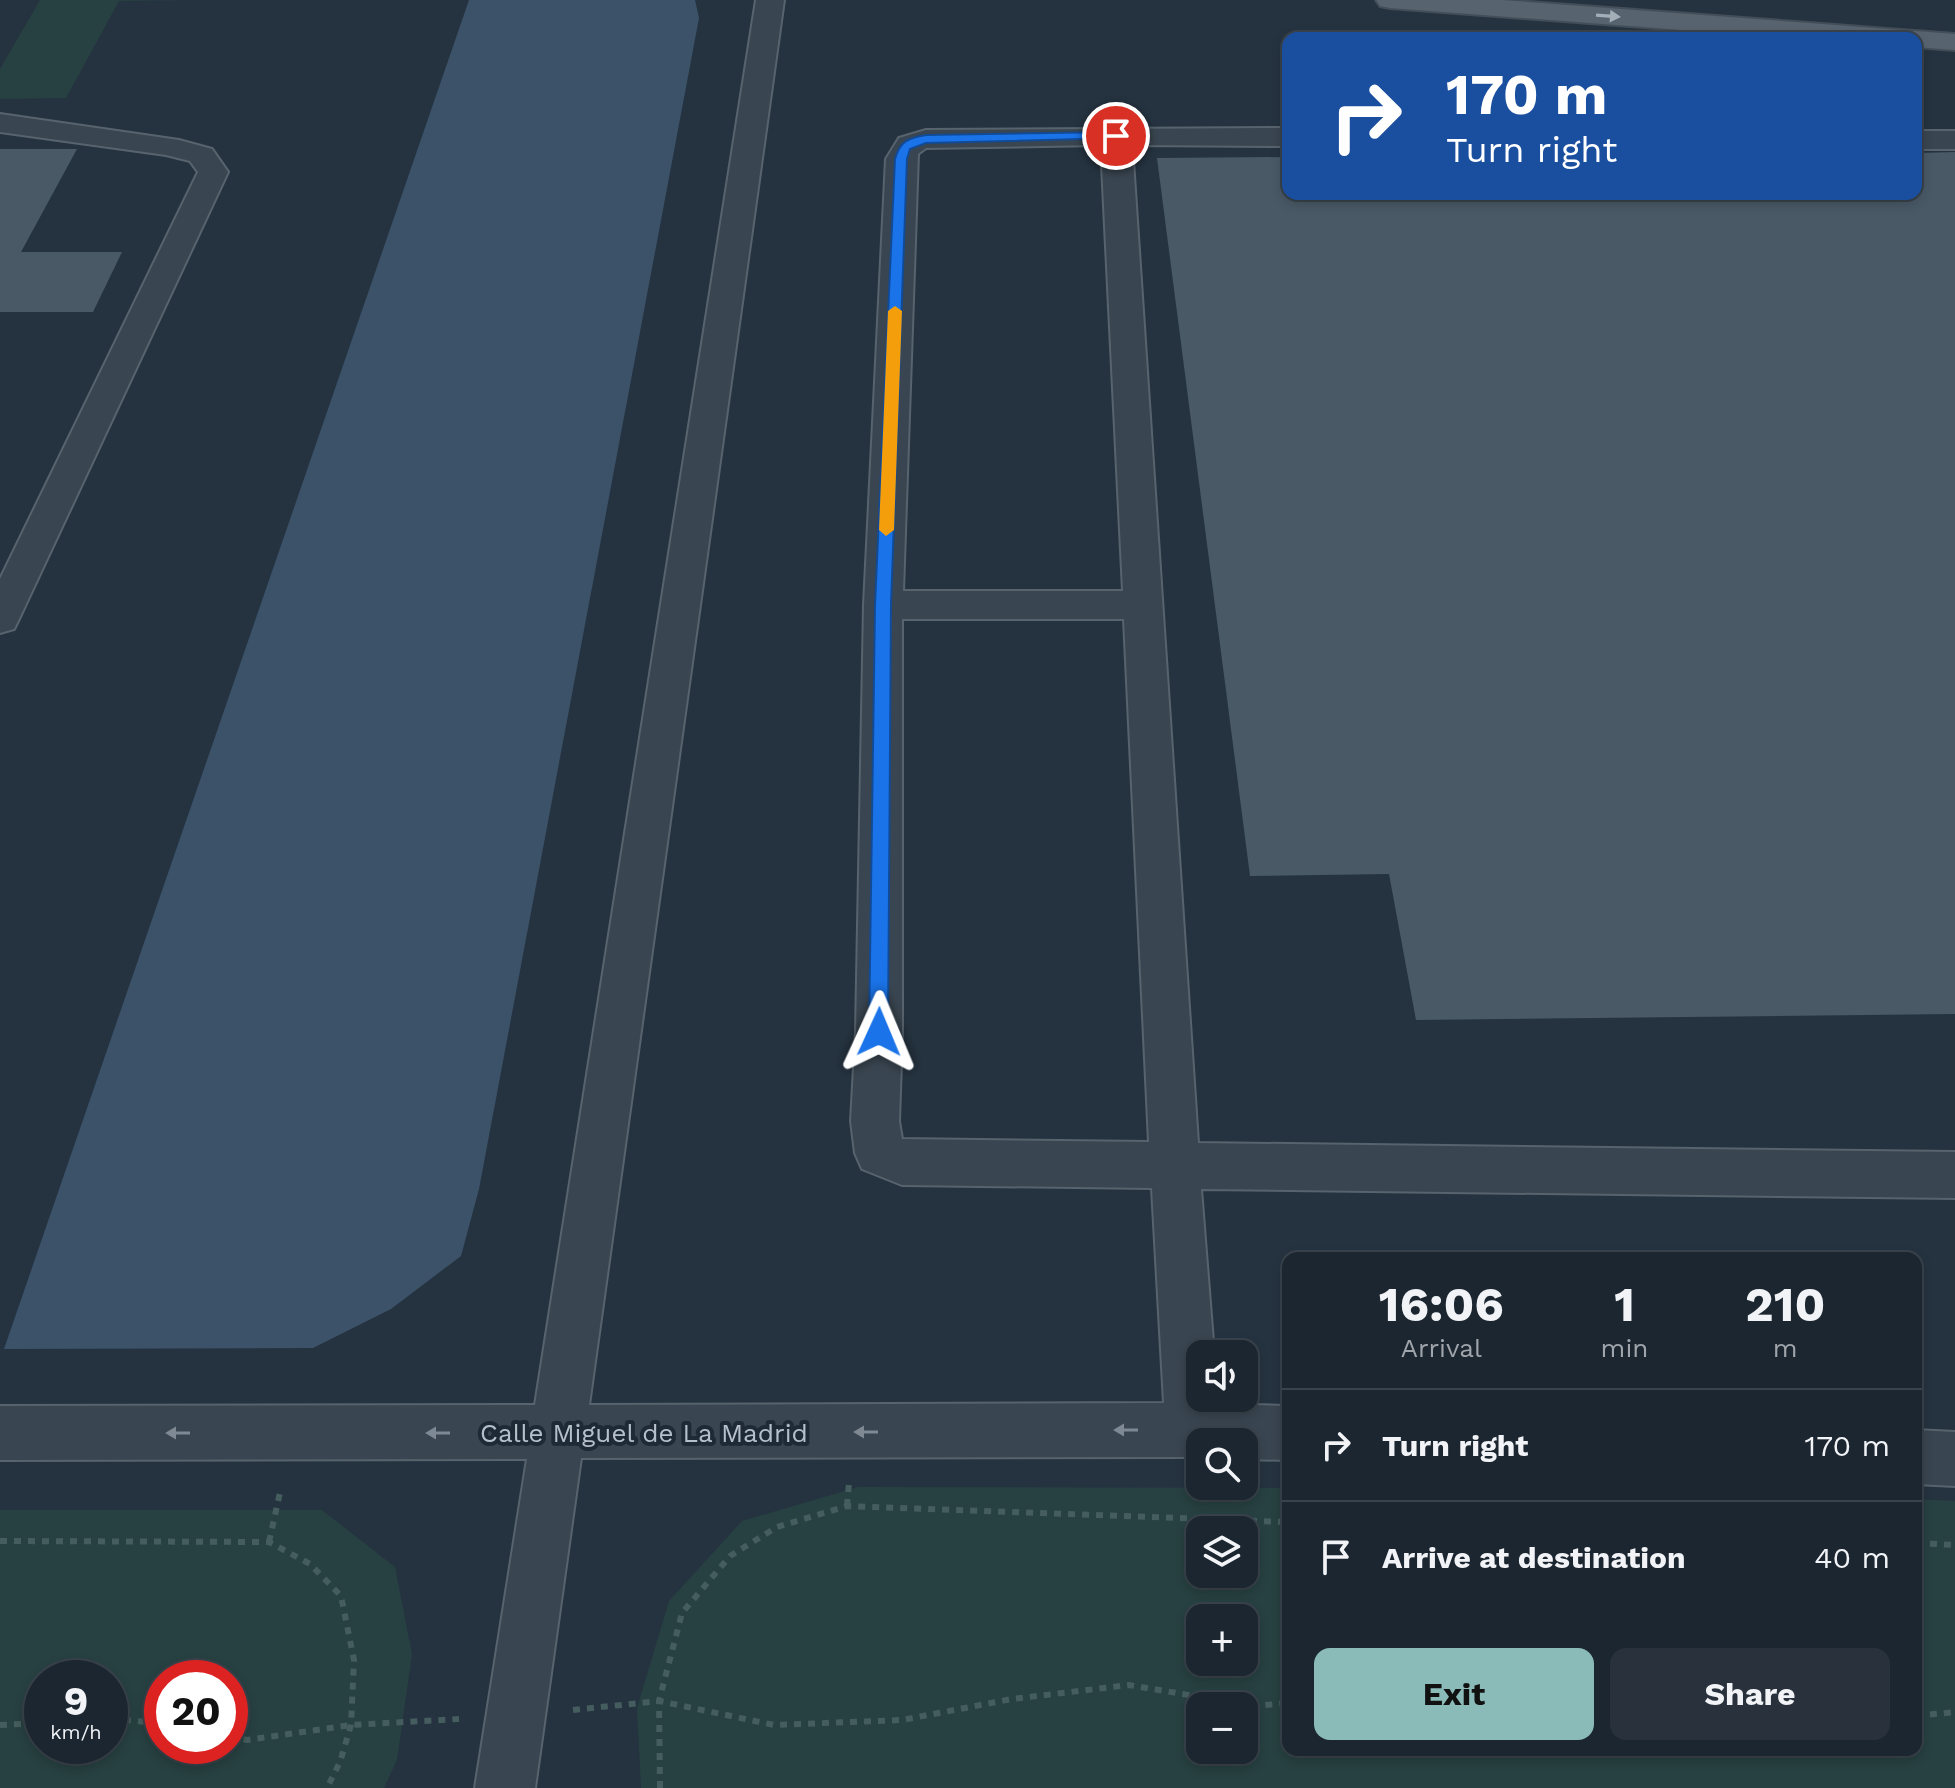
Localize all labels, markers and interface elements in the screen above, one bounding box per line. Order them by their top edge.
one-way arrow [1596,10,1621,23]
text: 170 m [1446,62,1608,128]
icon: right [1314,64,1418,168]
pin [1082,102,1150,170]
icon: arrive [1094,114,1138,158]
text: Turn right [1446,129,1617,171]
position arrow [837,990,921,1074]
text: 16:06 [1379,1276,1504,1333]
text: 1 [1614,1276,1635,1333]
text: 210 [1745,1276,1825,1333]
text: Arrival [1401,1333,1482,1363]
text: min [1601,1333,1648,1363]
text: m [1773,1333,1798,1363]
map controls [1186,1340,1258,1764]
button: sound [1186,1340,1258,1412]
street label: Calle Miguel de La Madrid [480,1418,808,1448]
icon: right [1314,1423,1358,1467]
one-way arrow [1113,1424,1138,1436]
one-way arrow [853,1426,878,1438]
one-way arrow [165,1427,190,1439]
one-way arrow [425,1427,450,1439]
button: search [1186,1428,1258,1500]
text: Turn right [1382,1428,1528,1463]
text: 170 m [1805,1428,1890,1463]
button: layers [1186,1516,1258,1588]
icon: arrive [1314,1535,1358,1579]
text: Arrive at destination [1382,1540,1686,1575]
text: 40 m [1814,1540,1890,1575]
button: + [1186,1604,1258,1676]
button: Exit [1314,1648,1594,1740]
button: Share [1610,1648,1890,1740]
speed limit sign: 20 [144,1660,248,1764]
text: 9 [64,1678,88,1725]
button: − [1186,1692,1258,1764]
text: km/h [50,1720,102,1744]

